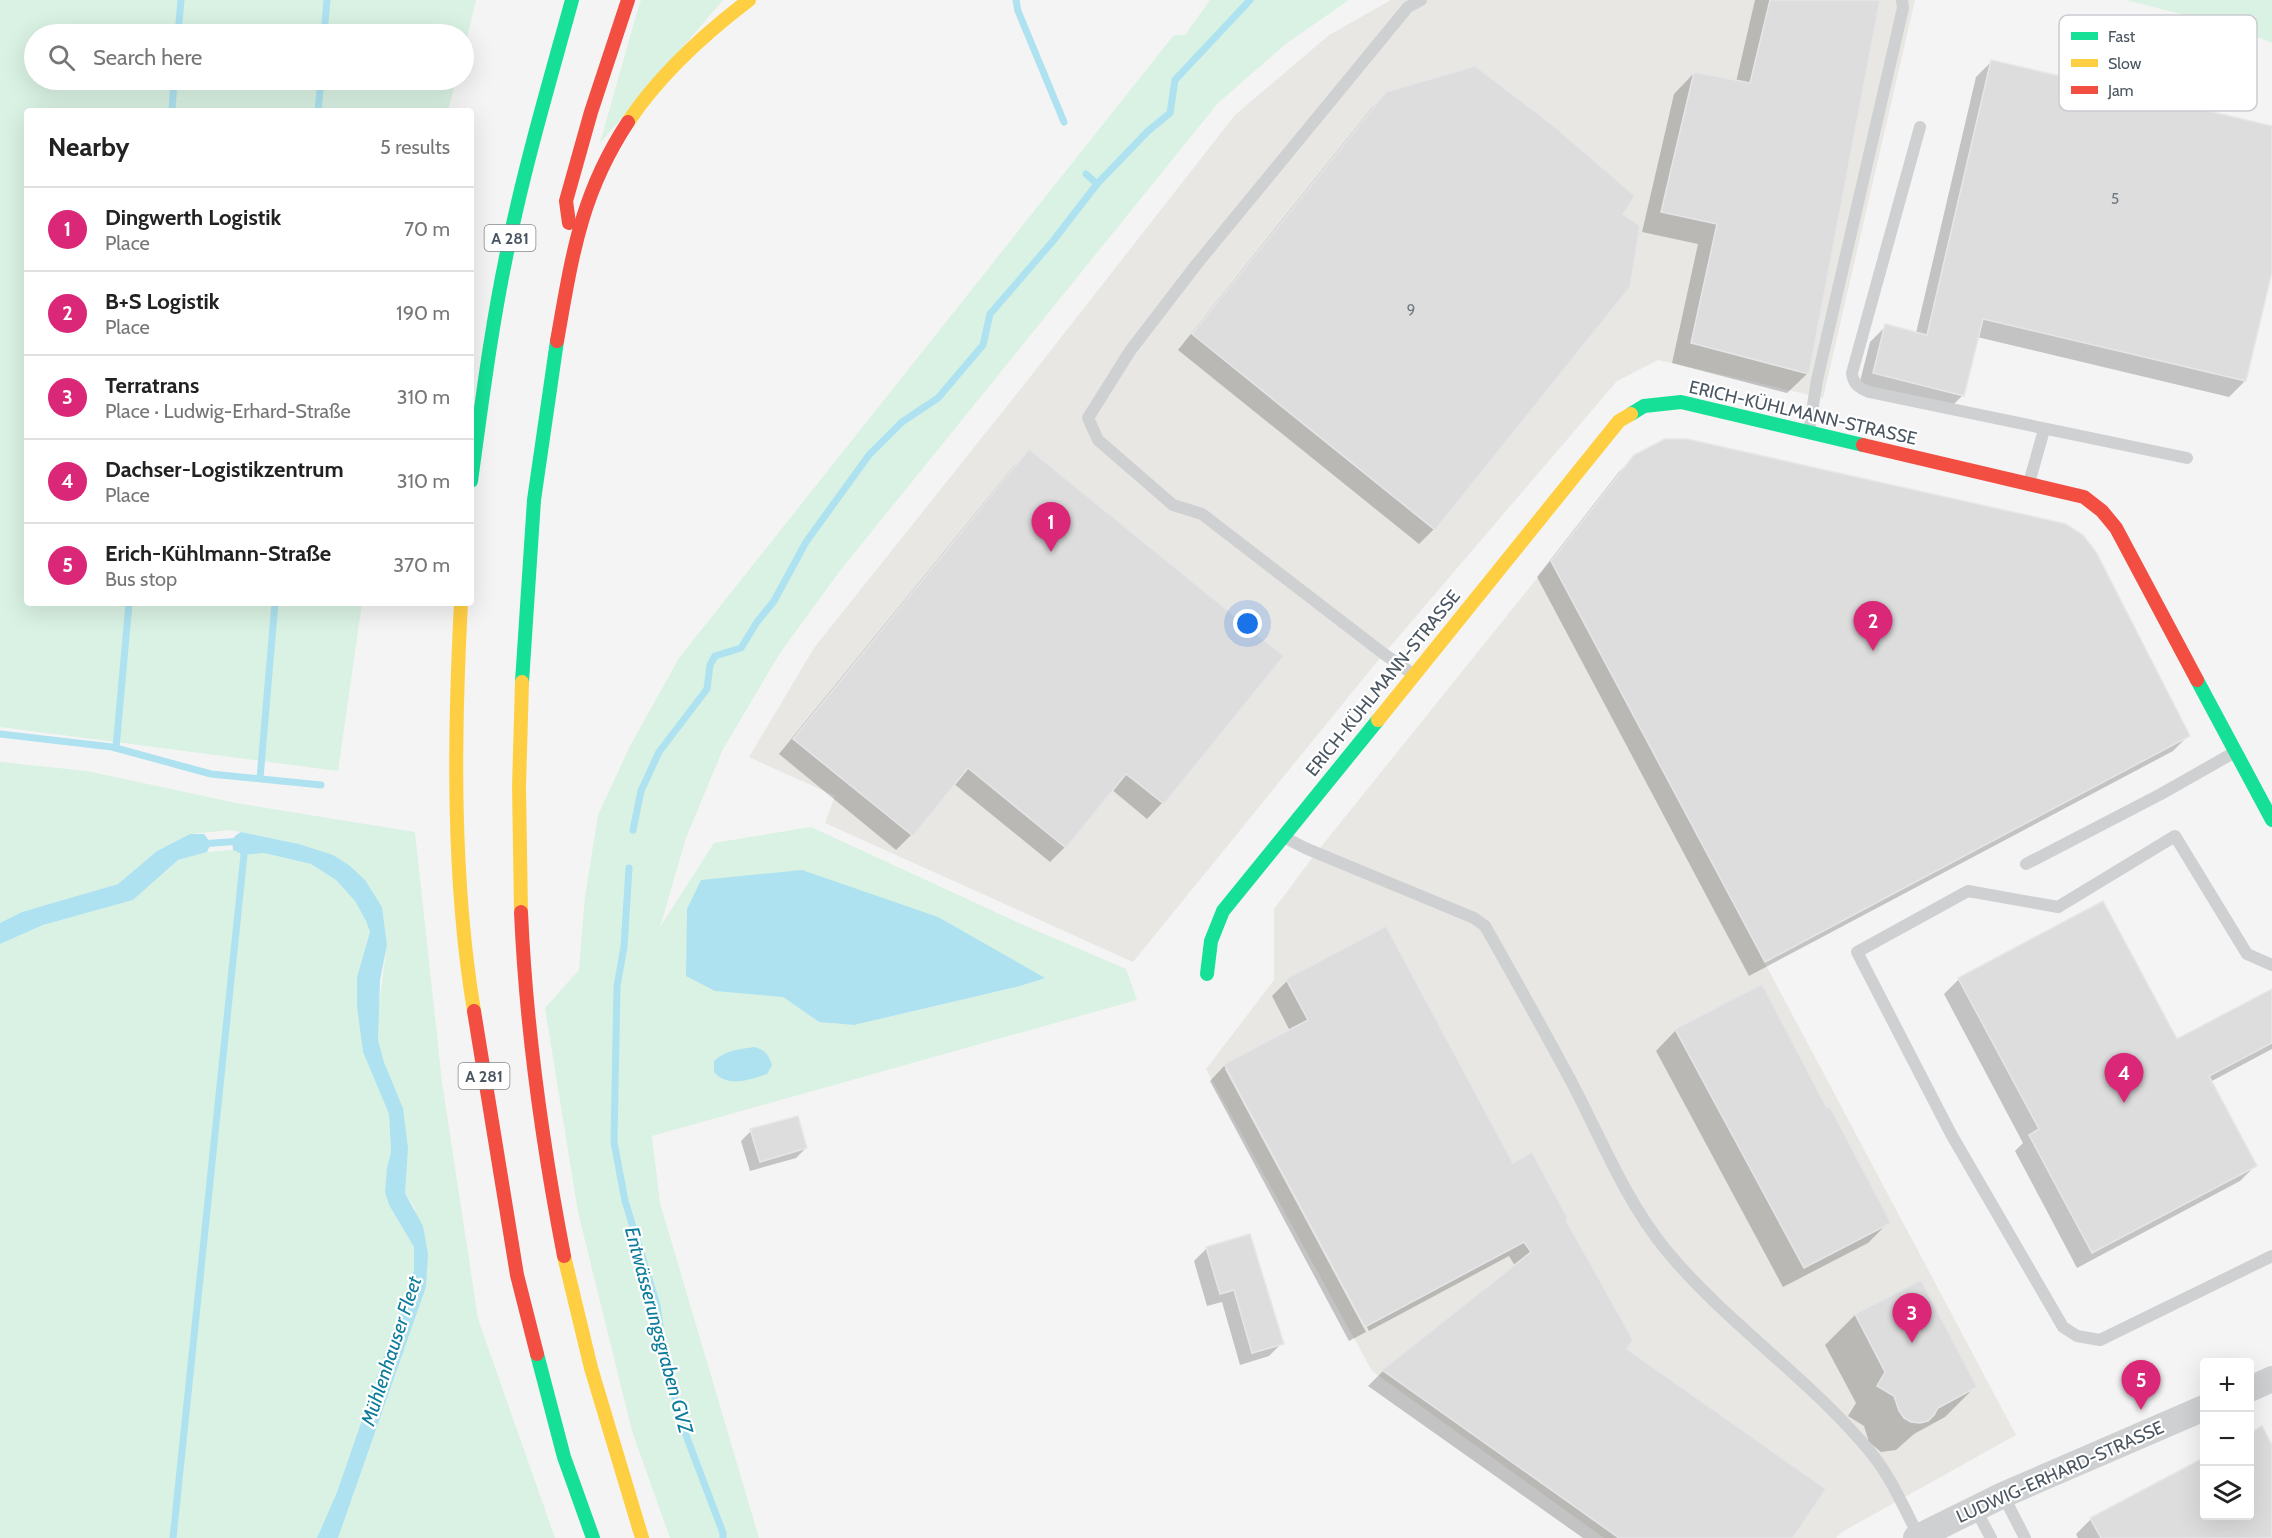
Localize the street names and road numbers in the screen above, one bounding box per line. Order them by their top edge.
road number: A 281 [484,225,536,251]
street label: ERICH-KÜHLMANN-STRASSE [1687,376,1919,450]
street label: ERICH-KÜHLMANN-STRASSE [1301,585,1465,781]
road number: A 281 [458,1063,510,1089]
street label: LUDWIG-ERHARD-STRASSE [1953,1416,2167,1528]

